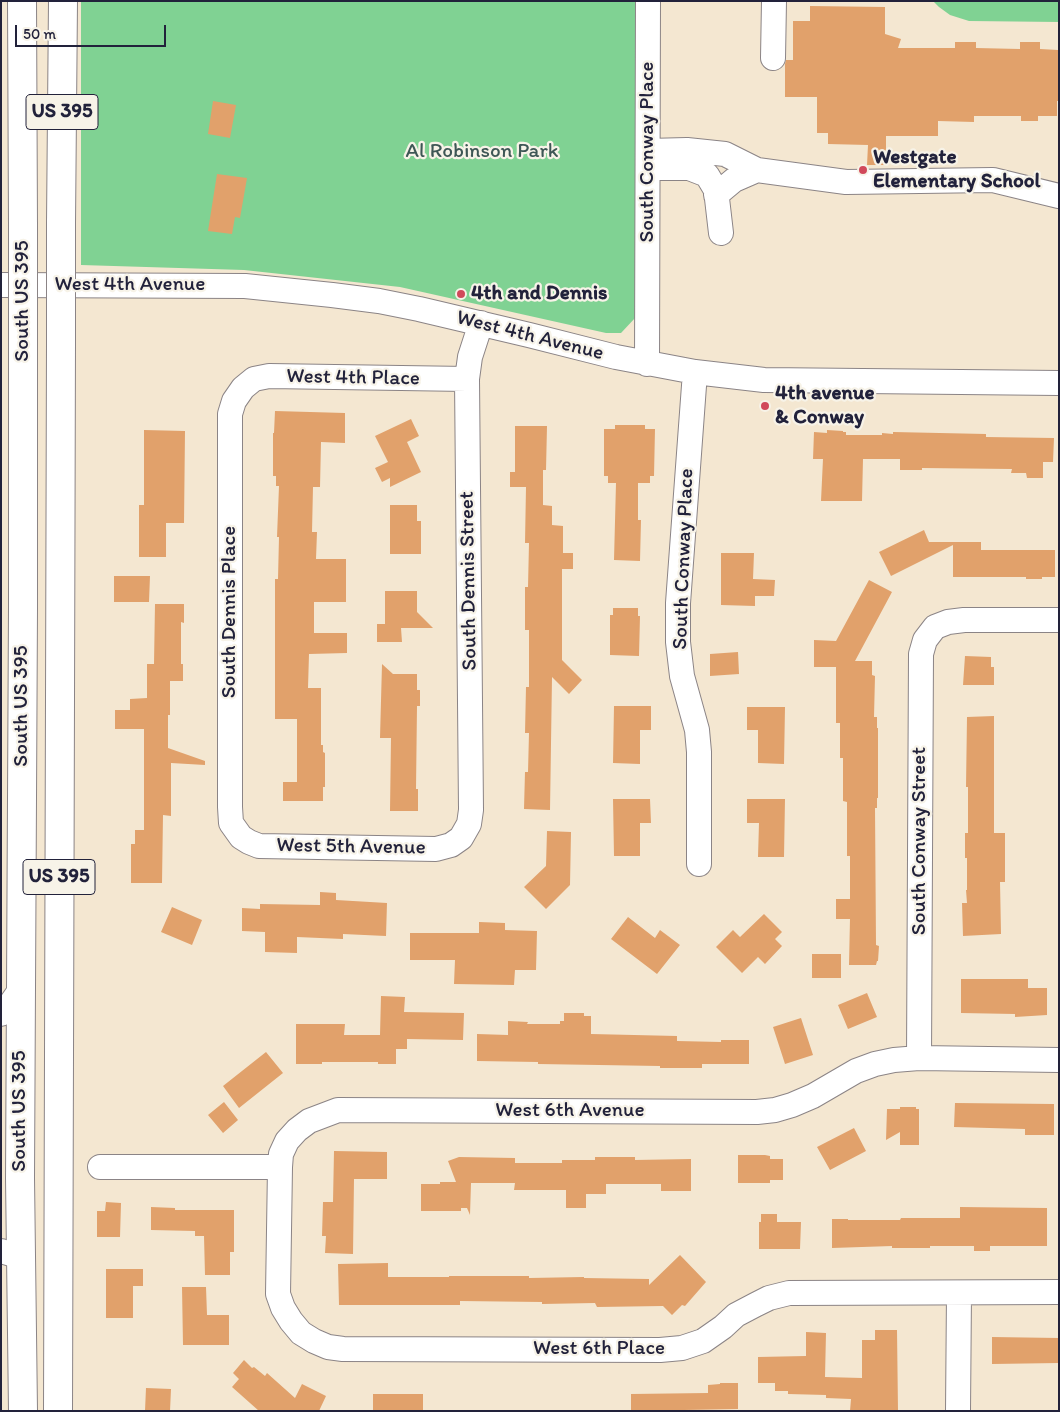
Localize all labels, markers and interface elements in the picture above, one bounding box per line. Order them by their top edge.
scale bar [18,15,169,47]
text: 50 m [23,25,56,43]
street label: South Conway Place [635,61,661,243]
road number: US 395 [26,94,98,130]
park label: Al Robinson Park [406,139,558,165]
place label: Westgate Elementary School [873,145,1040,195]
marker: Westgate Elementary School [857,164,869,176]
street label: South US 395 [10,240,36,362]
street label: West 4th Avenue [55,272,205,298]
place label: 4th and Dennis [471,281,608,307]
marker: 4th and Dennis [455,288,467,300]
street label: West 4th Avenue [454,306,606,366]
street label: West 4th Place [286,364,420,392]
place label: 4th avenue & Conway [775,381,874,431]
marker: 4th avenue & Conway [759,400,771,412]
street label: South Conway Place [668,468,700,650]
street label: South Dennis Street [455,491,483,671]
street label: South Dennis Place [217,526,243,698]
street label: South US 395 [9,645,35,767]
street label: South Conway Street [907,747,933,935]
street label: West 5th Avenue [276,833,426,861]
road number: US 395 [23,860,95,894]
street label: South US 395 [7,1050,33,1172]
street label: West 6th Avenue [495,1098,645,1124]
street label: West 6th Place [533,1336,665,1362]

